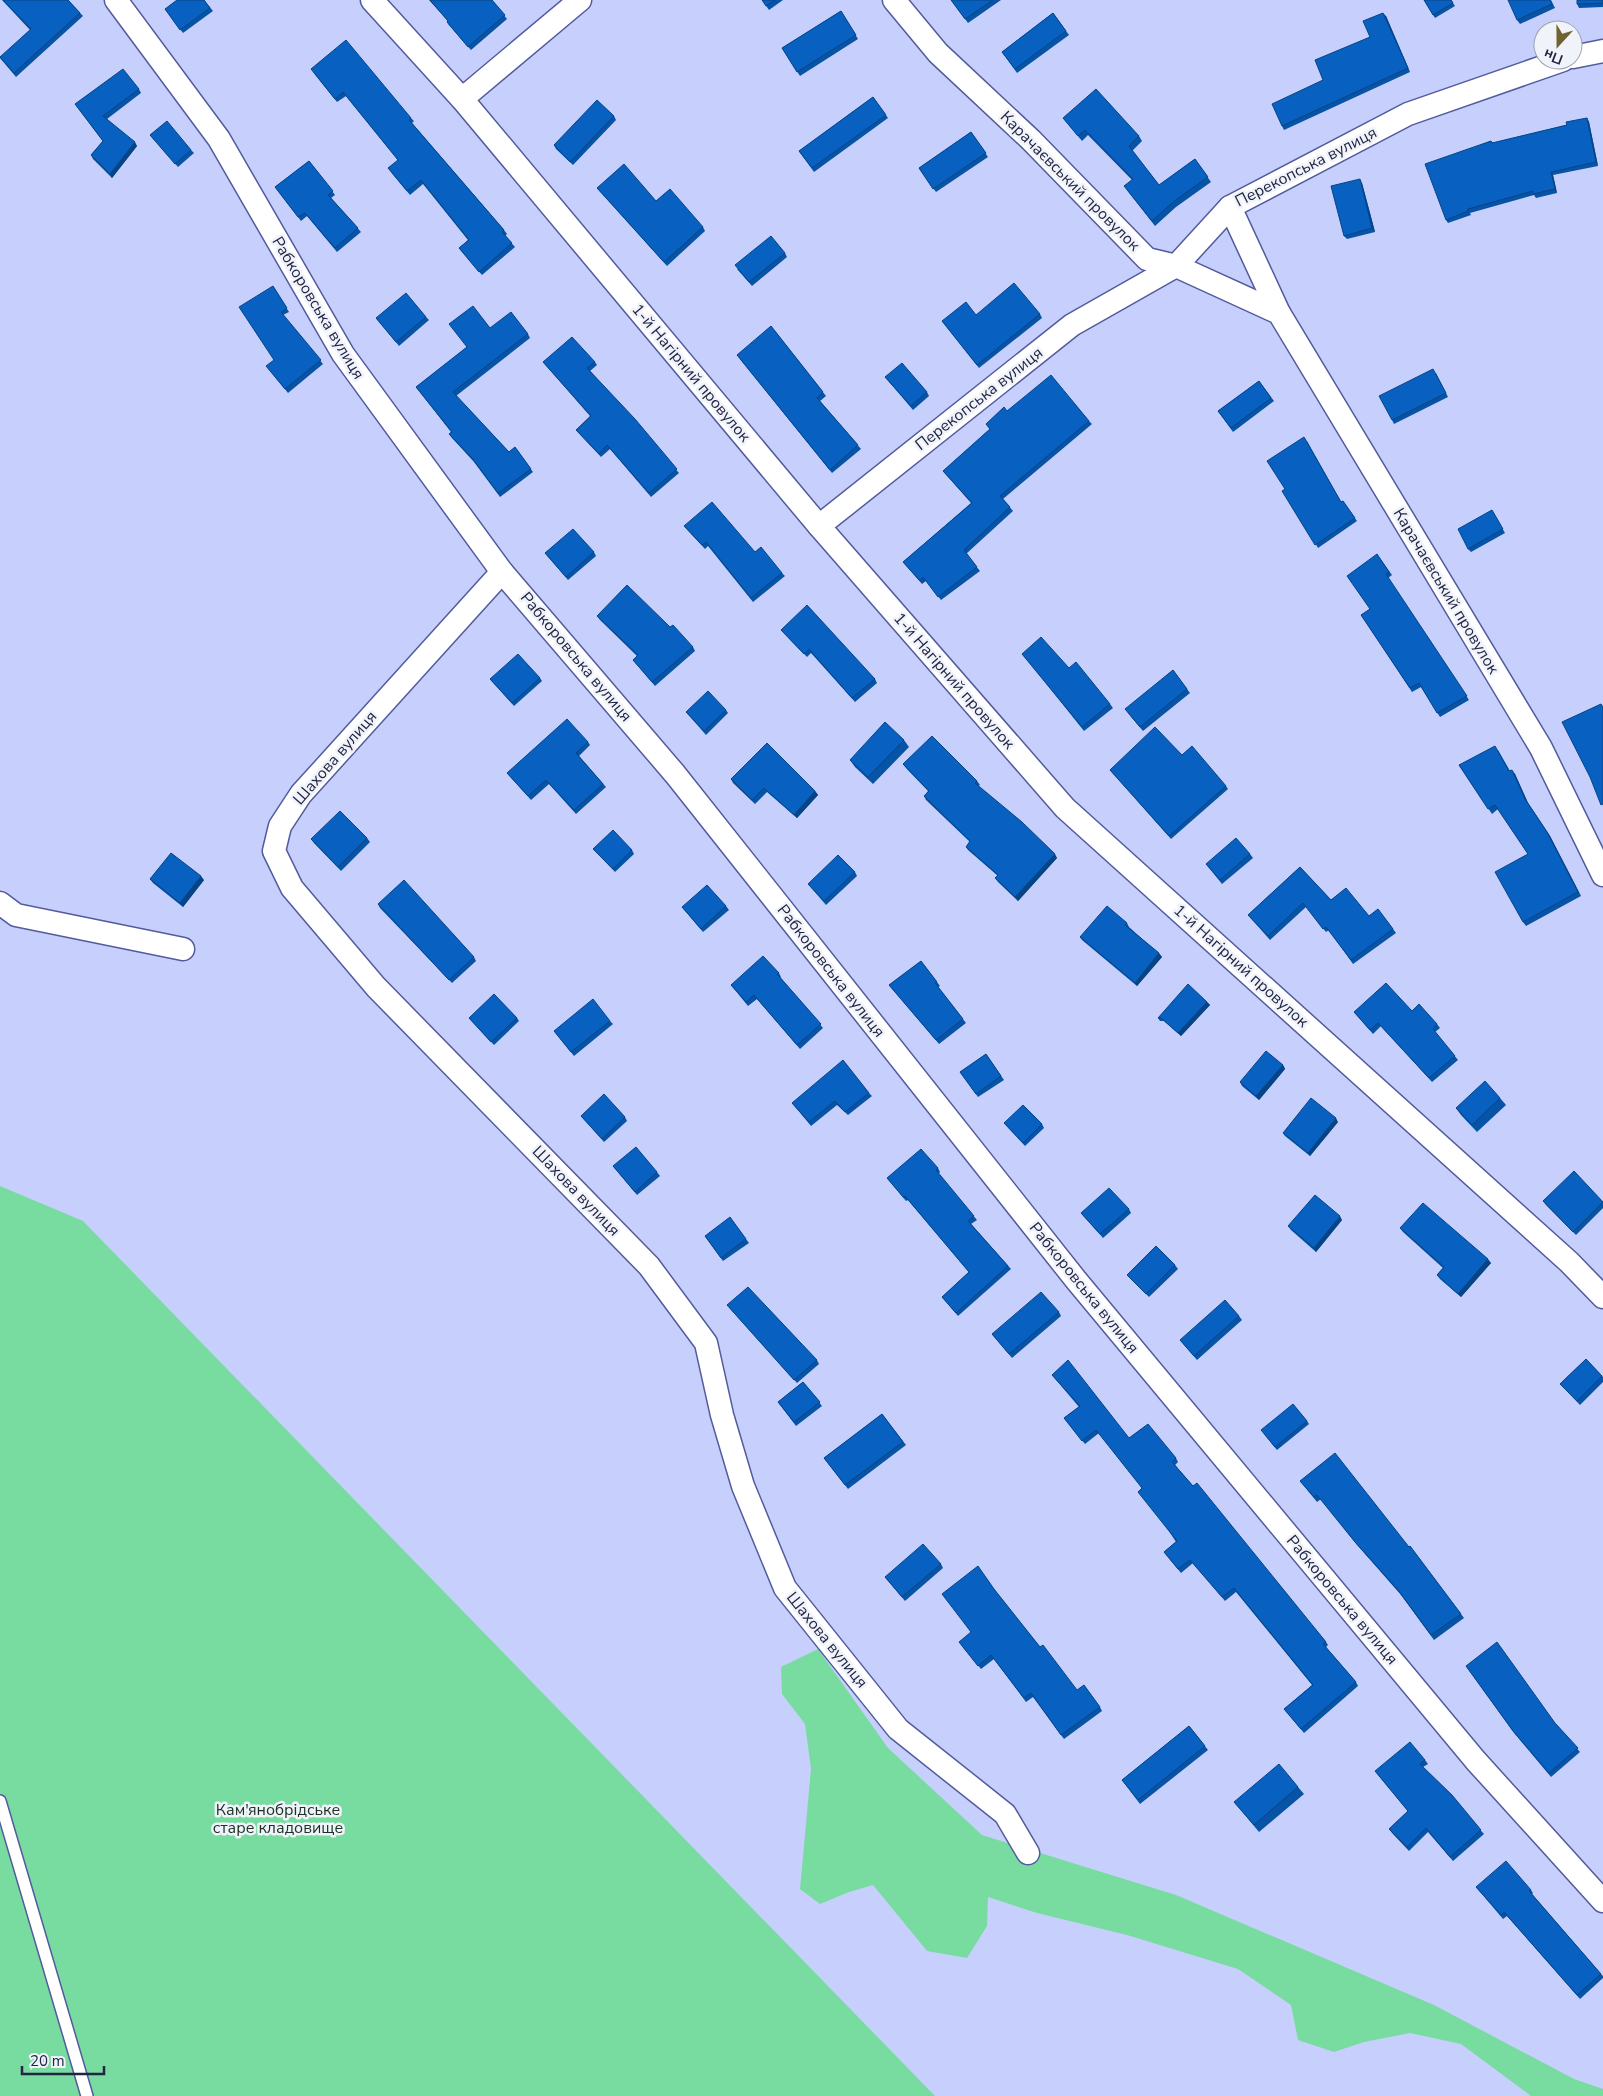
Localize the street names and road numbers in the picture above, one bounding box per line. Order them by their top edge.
street label: Карачаєвський провулок [995,106,1145,256]
street label: Перекопська вулиця [1231,122,1381,212]
street label: Рабкоровська вулиця [267,232,369,384]
street label: 1-й Нагірний провулок [627,299,756,447]
street label: Перекопська вулиця [911,342,1047,456]
street label: Карачаєвський провулок [1388,504,1505,678]
street label: Рабкоровська вулиця [515,587,637,727]
street label: 1-й Нагірний провулок [889,608,1020,754]
street label: Шахова вулиця [288,706,382,810]
street label: 1-й Нагірний провулок [1169,899,1314,1033]
street label: Рабкоровська вулиця [772,900,890,1042]
street label: Шахова вулиця [527,1141,625,1241]
street label: Рабкоровська вулиця [1024,1218,1144,1358]
street label: Рабкоровська вулиця [1281,1530,1403,1670]
street label: Шахова вулиця [781,1587,873,1693]

